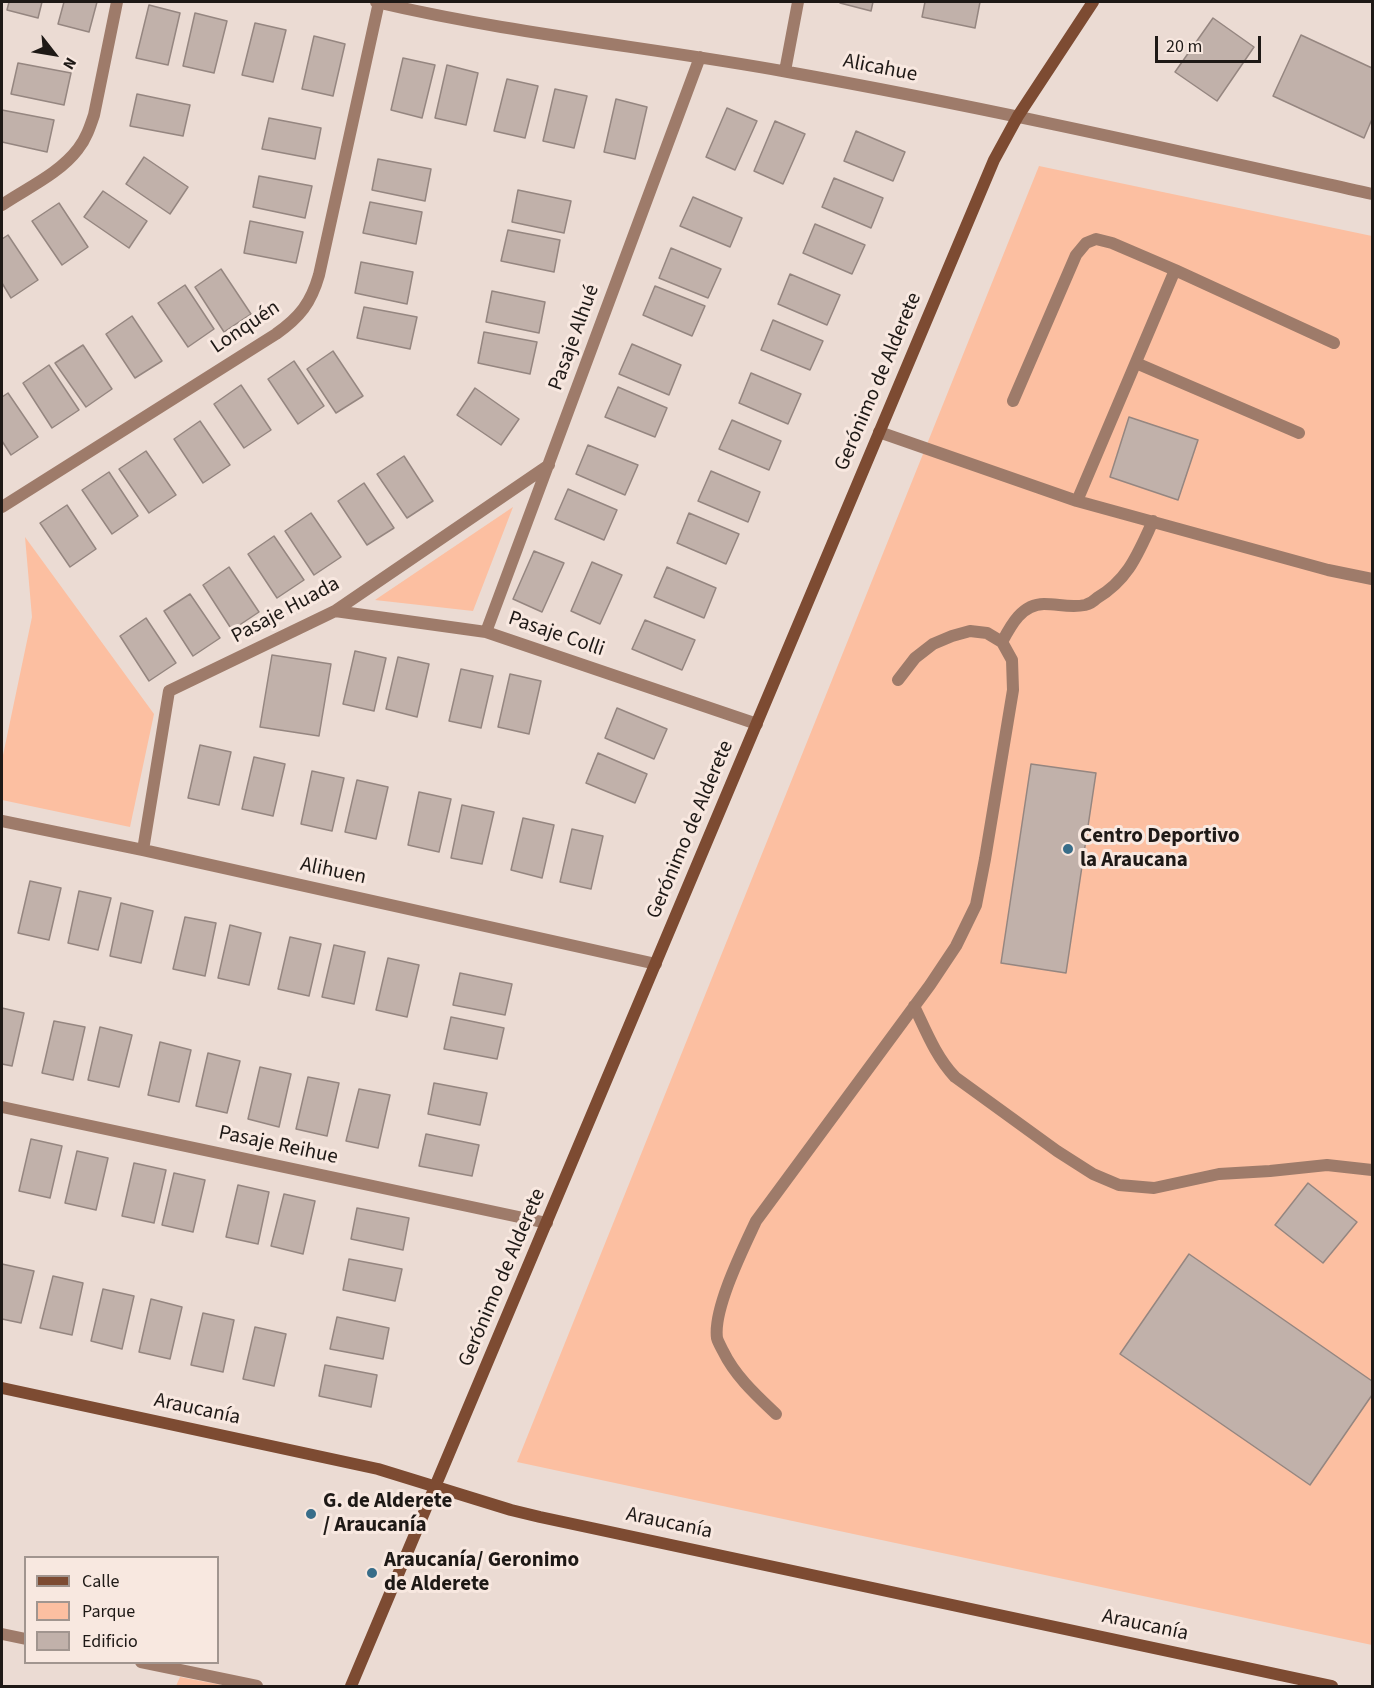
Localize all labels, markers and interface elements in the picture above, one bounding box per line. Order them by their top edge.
north arrow [24,24,84,84]
scale bar [1158,24,1264,62]
text: 20 m [1166,34,1202,59]
street label: Alicahue [841,49,919,89]
text: N [57,53,82,73]
street label: Pasaje Alhué [544,282,606,394]
street label: Gerónimo de Alderete [830,289,928,475]
street label: Lonquén [207,296,285,360]
street label: Pasaje Huada [228,572,344,650]
street label: Pasaje Colli [505,607,607,663]
street label: Gerónimo de Alderete [642,737,740,923]
place label: Centro Deportivo la Araucana [1080,824,1240,874]
marker: Centro Deportivo la Araucana [1061,842,1075,856]
street label: Alihuen [298,853,368,891]
street label: Pasaje Reihue [216,1121,340,1171]
street label: Gerónimo de Alderete [454,1185,552,1371]
street label: Araucanía [152,1389,242,1431]
place label: G. de Alderete / Araucanía [323,1489,452,1539]
street label: Araucanía [624,1503,714,1545]
marker: G. de Alderete / Araucanía [304,1507,318,1521]
place label: Araucanía/ Geronimo de Alderete [384,1548,579,1598]
legend [24,1556,219,1664]
marker: Araucanía/ Geronimo de Alderete [365,1566,379,1580]
text: Calle [82,1569,119,1594]
text: Parque [82,1599,135,1624]
street label: Araucanía [1100,1605,1190,1647]
text: Edificio [82,1629,138,1654]

